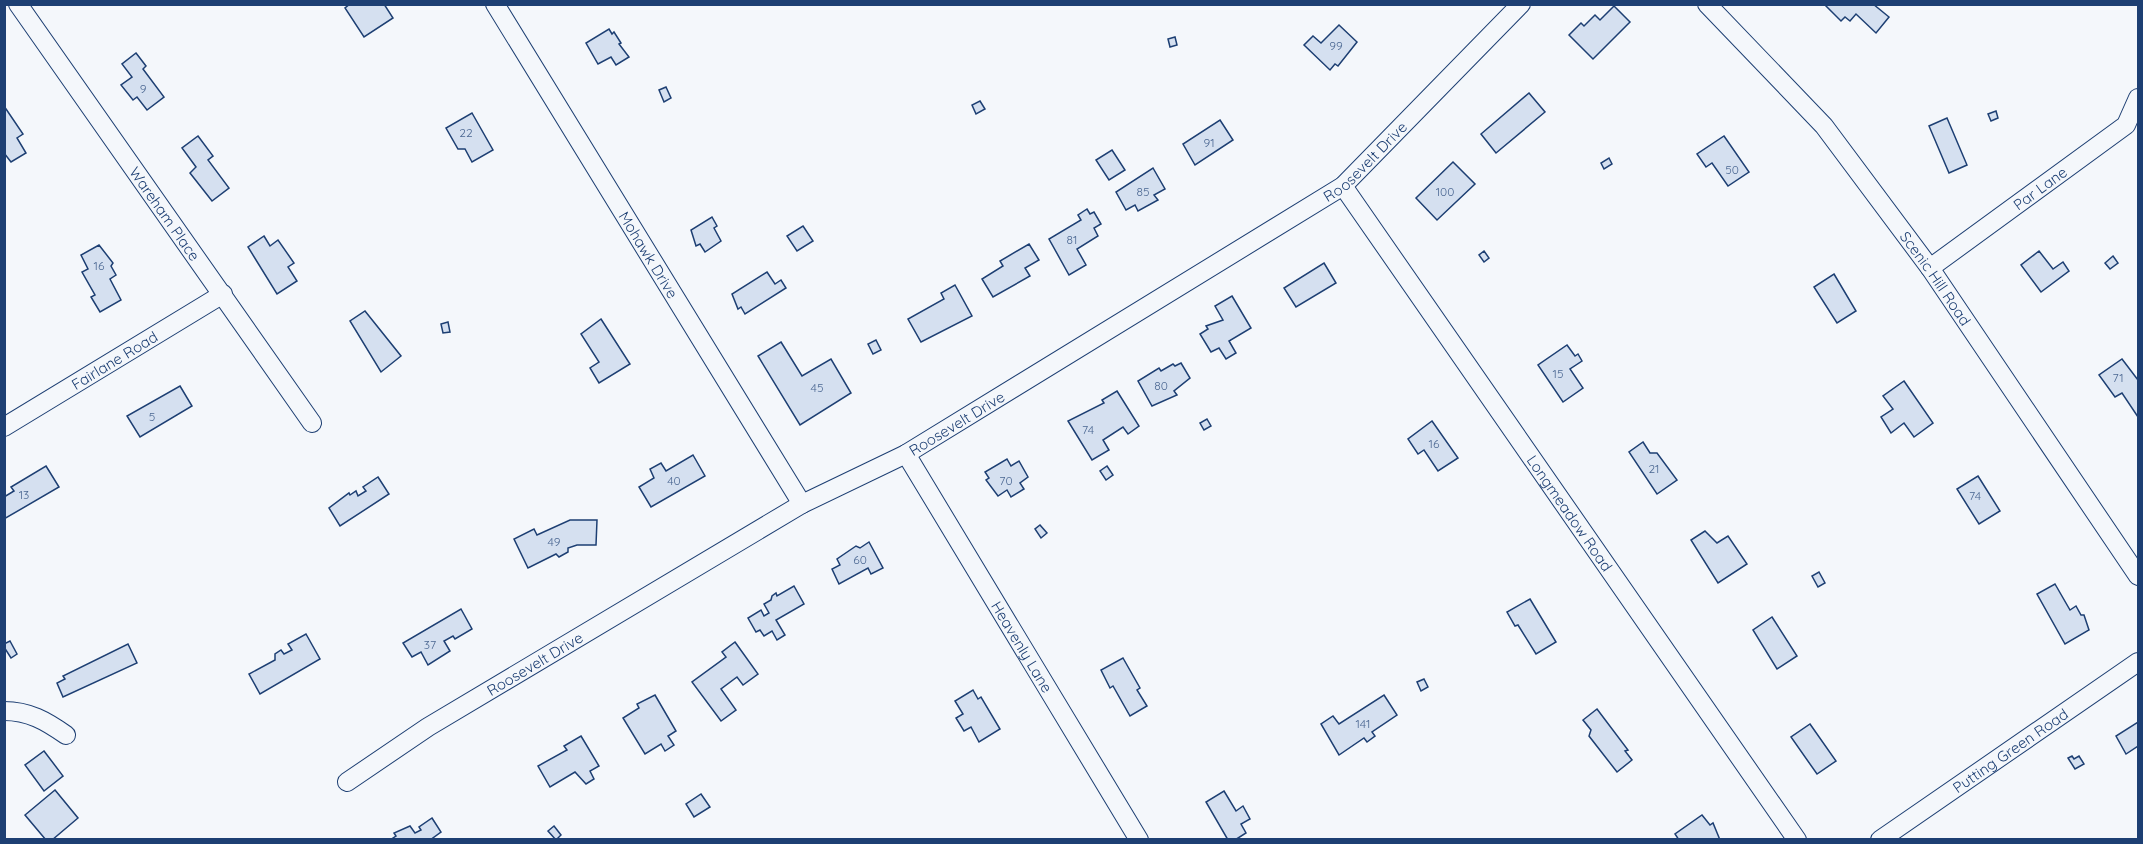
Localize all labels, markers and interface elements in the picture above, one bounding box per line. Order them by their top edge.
house number: 99 [1329,38,1343,53]
house number: 9 [140,81,147,96]
street label: Roosevelt Drive [1320,117,1411,205]
house number: 22 [459,125,473,140]
house number: 91 [1203,135,1215,150]
house number: 50 [1725,162,1739,177]
street label: Par Lane [2009,162,2071,214]
street label: Wareham Place [126,163,205,264]
house number: 85 [1136,184,1150,199]
house number: 100 [1436,184,1454,199]
street label: Mohawk Drive [615,208,683,302]
street label: Scenic Hill Road [1896,227,1975,329]
house number: 81 [1067,232,1077,247]
house number: 16 [94,258,105,273]
street label: Fairlane Road [68,327,161,393]
house number: 15 [1553,366,1563,381]
house number: 71 [2112,370,2124,385]
house number: 80 [1154,378,1168,393]
house number: 45 [811,380,823,395]
street label: Roosevelt Drive [905,387,1008,460]
house number: 5 [149,409,155,424]
house number: 74 [1082,422,1094,437]
house number: 16 [1429,436,1440,451]
street label: Longmeadow Road [1523,451,1617,575]
house number: 21 [1648,461,1660,476]
house number: 40 [667,473,681,488]
house number: 70 [999,473,1013,488]
house number: 13 [19,487,29,502]
house number: 74 [1969,488,1981,503]
house number: 49 [548,534,561,549]
house number: 60 [853,552,867,567]
street label: Heavenly Lane [987,597,1057,696]
street label: Roosevelt Drive [483,627,586,699]
house number: 37 [424,637,436,652]
street label: Putting Green Road [1949,704,2071,797]
house number: 141 [1356,716,1370,731]

